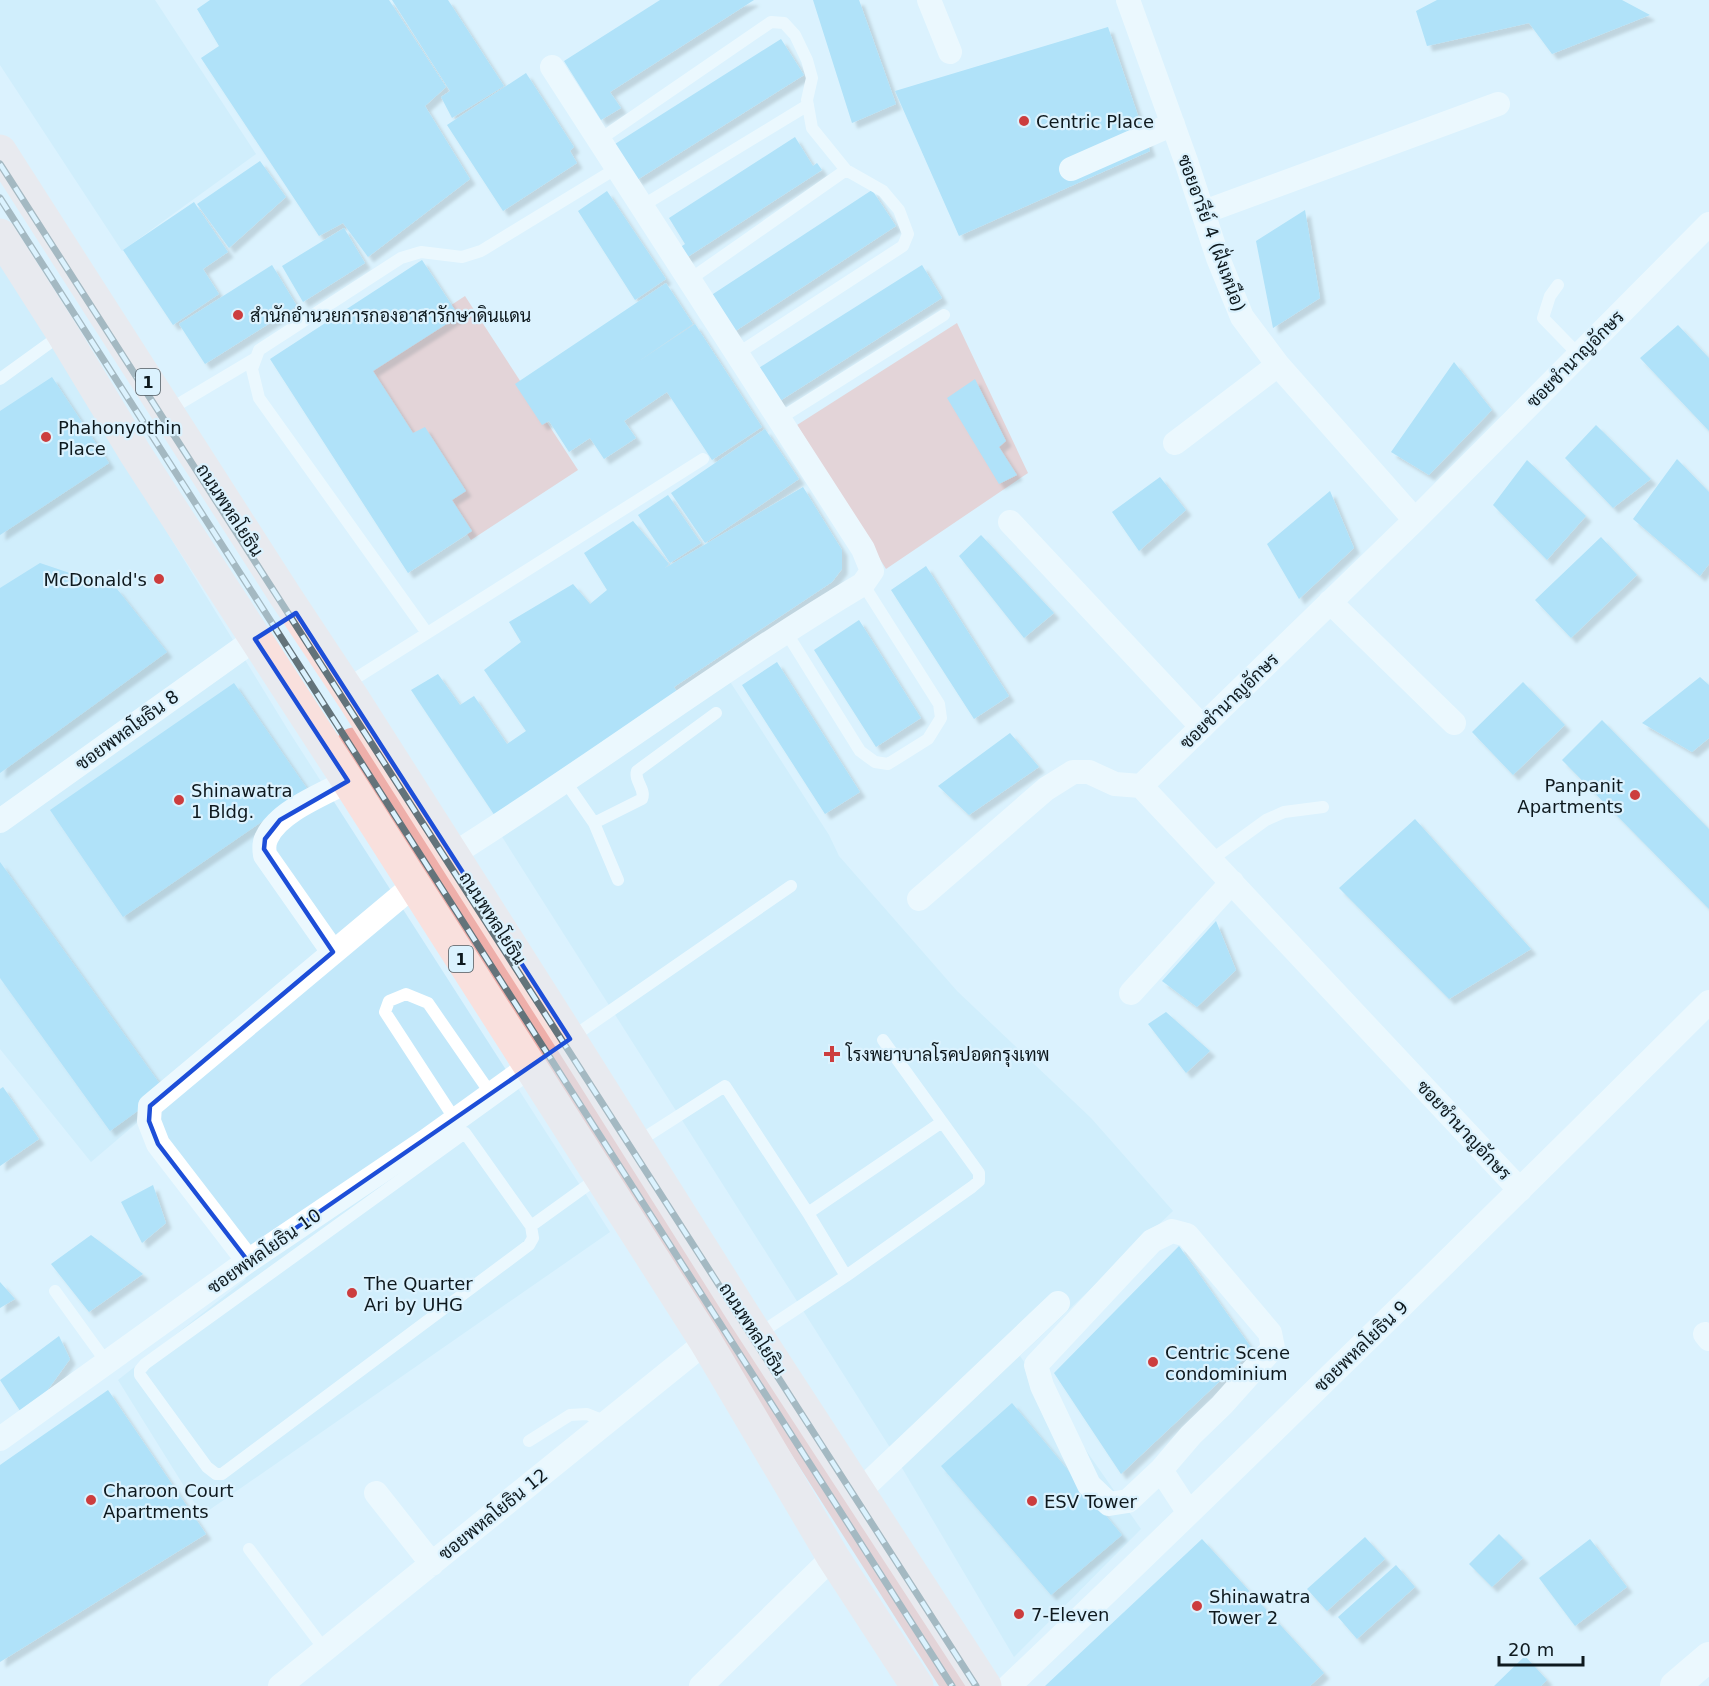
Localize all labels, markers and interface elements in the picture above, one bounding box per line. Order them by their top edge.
place label: Centric Place [1036,111,1154,132]
marker: Centric Place [1017,114,1031,128]
street label: ซอยอารีย์ 4 (ฝั่งเหนือ) [1174,150,1254,314]
place label: สำนักอำนวยการกองอาสารักษาดินแดน [250,305,531,326]
street label: ซอยชำนาญอักษร [1522,306,1629,413]
marker: สำนักอำนวยการกองอาสารักษาดินแดน [231,308,245,322]
road number: 1 [136,369,160,395]
place label: Phahonyothin Place [58,417,182,459]
marker: Phahonyothin Place [39,430,53,444]
street label: ถนนพหลโยธิน [192,459,270,560]
place label: McDonald's [44,569,147,590]
marker: McDonald's [152,572,166,586]
street label: ซอยชำนาญอักษร [1175,649,1283,754]
street label: ซอยพหลโยธิน 8 [70,684,183,774]
place label: Panpanit Apartments [1517,775,1623,817]
place label: Shinawatra 1 Bldg. [191,780,293,822]
marker: Panpanit Apartments [1628,788,1642,802]
marker: Shinawatra 1 Bldg. [172,793,186,807]
street label: ถนนพหลโยธิน [455,867,533,968]
road number: 1 [449,946,473,972]
place label: โรงพยาบาลโรคปอดกรุงเทพ [845,1042,1050,1067]
marker: โรงพยาบาลโรคปอดกรุงเทพ [823,1045,841,1063]
street label: ซอยชำนาญอักษร [1412,1076,1516,1185]
street label: ซอยพหลโยธิน 10 [202,1202,325,1298]
place label: The Quarter Ari by UHG [363,1273,473,1315]
street label: ถนนพหลโยธิน [715,1278,793,1379]
marker: The Quarter Ari by UHG [345,1286,359,1300]
street label: ซอยพหลโยธิน 9 [1308,1295,1412,1396]
place label: Centric Scene condominium [1165,1342,1290,1384]
marker: Centric Scene condominium [1146,1355,1160,1369]
street label: ซอยพหลโยธิน 12 [433,1462,552,1564]
place label: Charoon Court Apartments [103,1480,234,1522]
place label: ESV Tower [1044,1491,1138,1512]
marker: Charoon Court Apartments [84,1493,98,1507]
marker: ESV Tower [1025,1494,1039,1508]
place label: Shinawatra Tower 2 [1208,1586,1311,1628]
marker: Shinawatra Tower 2 [1190,1599,1204,1613]
place label: 7-Eleven [1031,1604,1110,1625]
marker: 7-Eleven [1012,1607,1026,1621]
scale bar [1499,1629,1583,1667]
text: 20 m [1508,1639,1554,1660]

